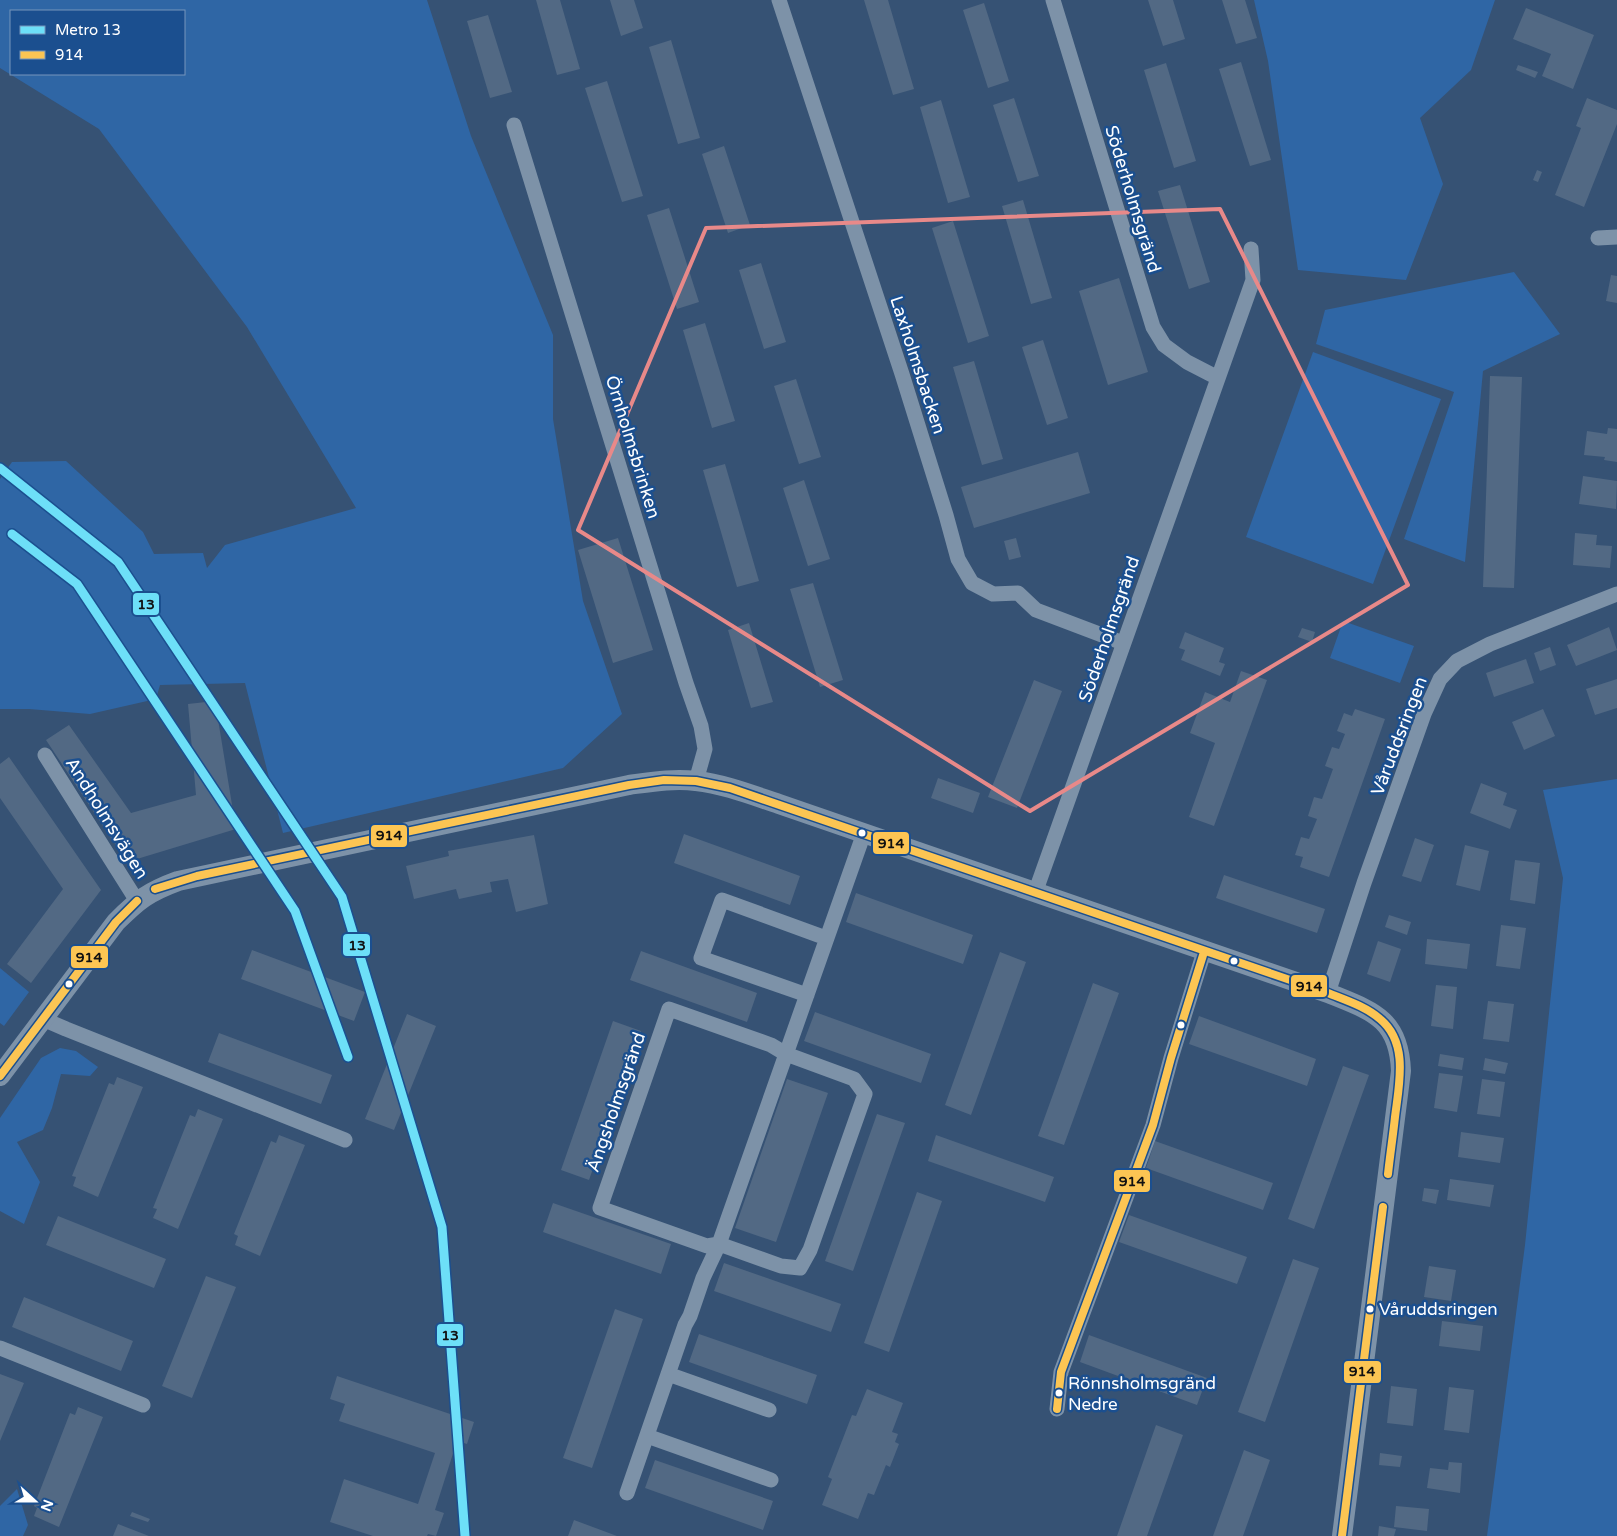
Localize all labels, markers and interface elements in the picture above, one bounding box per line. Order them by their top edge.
legend [10,10,185,75]
text: Metro 13 [55,21,121,39]
text: 914 [55,46,83,64]
street label: Söderholmsgränd [1100,123,1166,275]
street label: Laxholmsbacken [885,293,951,437]
street label: Örnholmsbrinken [601,373,665,521]
street label: Söderholmsgränd [1074,553,1144,705]
line badge: 13 [132,592,160,616]
text: 13 [137,596,155,613]
street label: Våruddsringen [1366,673,1432,799]
street label: Andholmsvägen [61,753,153,883]
line badge: 914 [370,824,408,848]
text: 914 [376,827,402,844]
unlabelled marker [857,828,867,838]
line badge: 914 [872,831,910,855]
text: 914 [878,835,904,852]
line badge: 13 [342,933,371,957]
text: 13 [348,937,366,954]
line badge: 914 [70,945,109,969]
text: 914 [76,949,102,966]
unlabelled marker [1229,956,1239,966]
line badge: 914 [1290,974,1328,998]
text: 914 [1296,978,1322,995]
unlabelled marker [64,979,74,989]
unlabelled marker [1176,1020,1186,1030]
street label: Ängsholmsgränd [582,1029,650,1175]
line badge: 914 [1113,1169,1151,1193]
text: 914 [1119,1173,1145,1190]
place label: Våruddsringen [1379,1299,1498,1320]
marker: Våruddsringen [1365,1304,1375,1314]
line badge: 13 [436,1323,464,1347]
text: 13 [441,1327,459,1344]
line badge: 914 [1343,1360,1382,1384]
text: 914 [1349,1363,1375,1380]
place label: Rönnsholmsgränd Nedre [1068,1373,1216,1415]
marker: Rönnsholmsgränd Nedre [1054,1388,1064,1398]
north arrow [10,1476,60,1526]
text: N [37,1497,57,1514]

